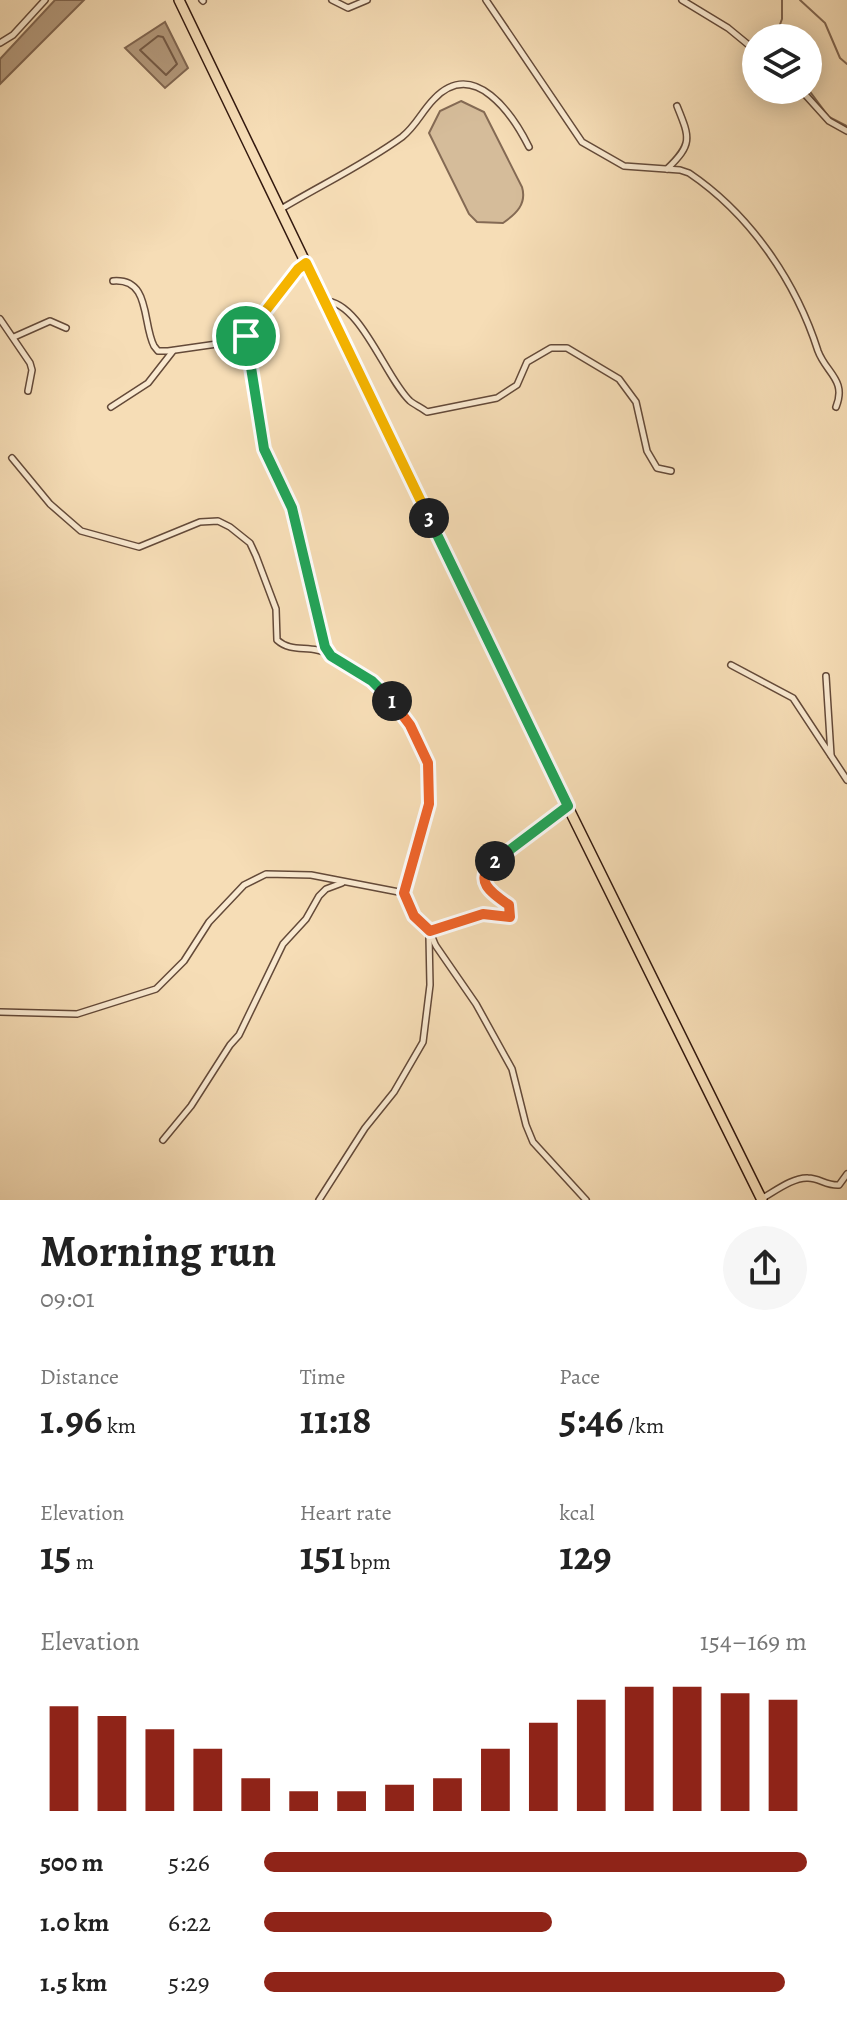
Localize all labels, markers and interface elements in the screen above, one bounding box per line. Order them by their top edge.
map controls [742,24,822,104]
button: layers [742,24,822,104]
pin [212,302,280,370]
icon: arrive [224,314,268,358]
pin: 3 [409,498,449,538]
text: 3 [424,503,434,533]
pin: 1 [372,681,412,721]
text: 1 [388,686,396,716]
pin: 2 [475,841,515,881]
text: 2 [490,846,500,876]
text: Morning run [40,1221,276,1281]
button: share [723,1226,807,1310]
text: 09:01 [40,1281,95,1316]
text: Distance [40,1362,119,1392]
text: Time [300,1362,345,1392]
text: Pace [559,1362,600,1392]
text: 1.96 [40,1392,103,1447]
text: 11:18 [300,1392,371,1447]
text: 5:46 [559,1392,623,1447]
text: km [103,1411,136,1441]
text: /km [623,1411,664,1441]
text: Elevation [40,1498,124,1528]
text: Heart rate [300,1498,392,1528]
text: kcal [559,1498,595,1528]
text: 15 [40,1528,71,1583]
text: 151 [300,1528,345,1583]
text: 129 [559,1528,612,1583]
text: m [71,1547,94,1577]
text: bpm [345,1547,391,1577]
text: Elevation [40,1624,140,1659]
text: 154–169 m [700,1624,807,1659]
text: 500 m [40,1845,104,1880]
text: 5:26 [168,1845,210,1880]
text: 1.0 km [40,1905,109,1940]
text: 6:22 [168,1905,211,1940]
text: 1.5 km [40,1965,107,2000]
text: 5:29 [168,1965,210,2000]

